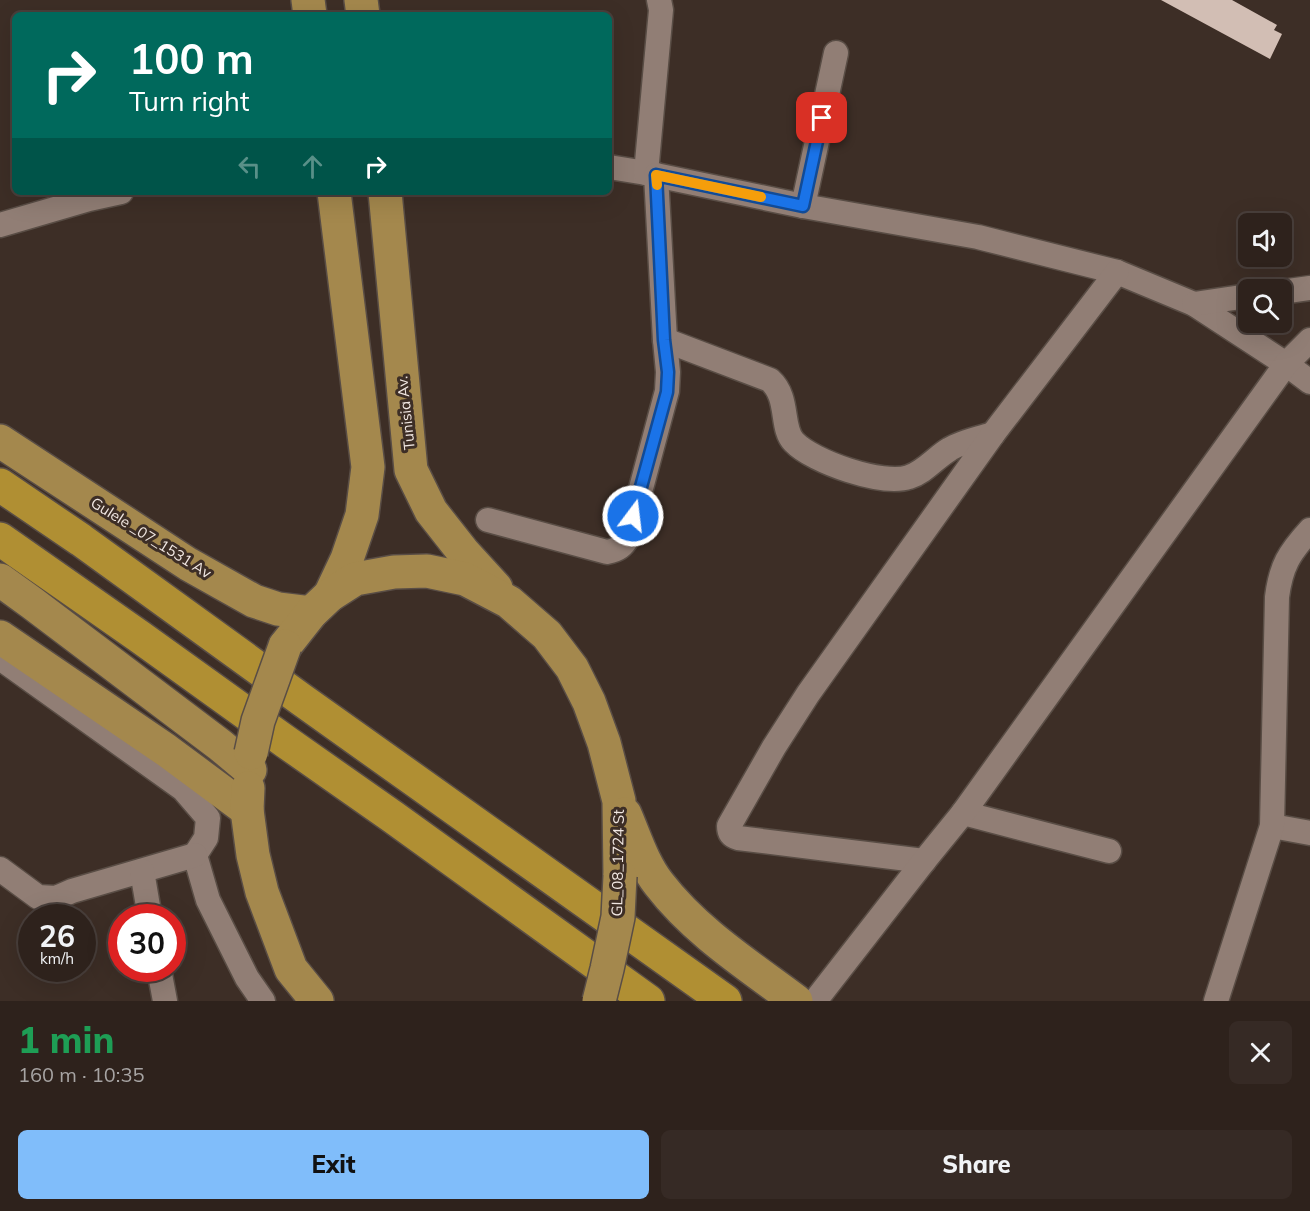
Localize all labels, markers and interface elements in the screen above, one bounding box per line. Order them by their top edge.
text: 100 m [129,32,254,85]
icon: right [30,36,108,114]
text: Turn right [129,84,249,118]
pin [796,92,847,143]
icon: arrive [805,101,838,134]
icon: left [233,150,266,183]
icon: ahead [296,150,329,183]
icon: right [359,150,392,183]
map controls [1238,213,1292,333]
button: sound [1238,213,1292,267]
button: search [1238,279,1292,333]
street label: Tunisia Av. [392,375,419,451]
position arrow [601,484,665,548]
street label: Gulele _07_1531 Av [87,493,215,582]
street label: GL_08_1724 St [607,809,628,917]
speed limit sign: 30 [108,904,186,982]
text: 26 [39,917,75,955]
text: km/h [40,949,74,968]
text: 1 min [18,1017,114,1062]
button: close [1229,1021,1292,1084]
text: 160 m · 10:35 [18,1062,144,1087]
button: Exit [18,1130,649,1199]
button: Share [661,1130,1292,1199]

